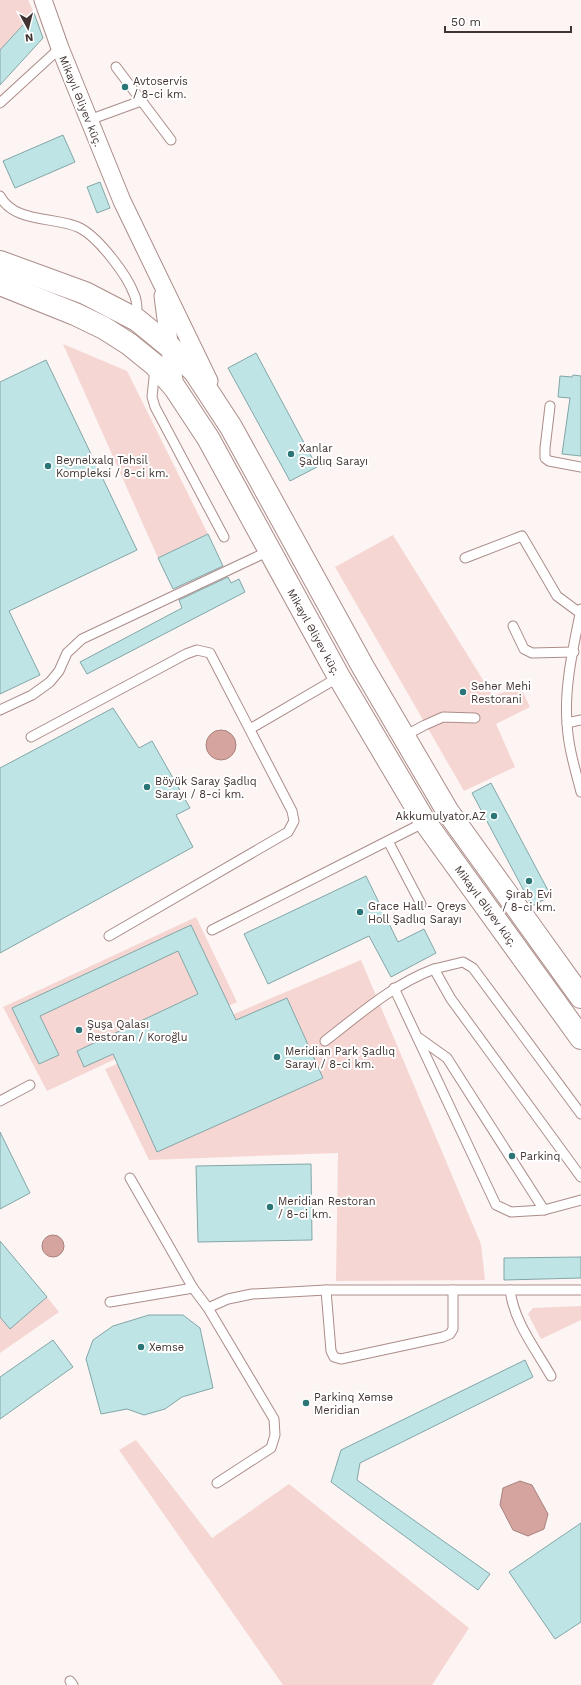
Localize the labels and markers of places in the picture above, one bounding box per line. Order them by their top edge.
place label: Avtoservis / 8-ci km. [133,75,188,101]
marker: Avtoservis / 8-ci km. [120,82,130,92]
place label: Xanlar Şadlıq Sarayı [299,442,368,468]
marker: Xanlar Şadlıq Sarayı [286,449,296,459]
place label: Beynəlxalq Təhsil Kompleksi / 8-ci km. [56,454,169,480]
marker: Beynəlxalq Təhsil Kompleksi / 8-ci km. [43,461,53,471]
place label: Səhər Mehi Restorani [471,680,531,706]
marker: Səhər Mehi Restorani [458,687,468,697]
place label: Böyük Saray Şadlıq Sarayı / 8-ci km. [155,775,257,801]
marker: Böyük Saray Şadlıq Sarayı / 8-ci km. [142,782,152,792]
place label: Akkumulyator.AZ [396,810,486,823]
marker: Akkumulyator.AZ [489,811,499,821]
marker: Şırab Evi / 8-ci km. [524,876,534,886]
place label: Şırab Evi / 8-ci km. [502,888,556,914]
place label: Grace Hall - Qreys Holl Şadlıq Sarayı [368,900,467,926]
marker: Grace Hall - Qreys Holl Şadlıq Sarayı [355,907,365,917]
place label: Şuşa Qalası Restoran / Koroğlu [87,1018,187,1044]
marker: Şuşa Qalası Restoran / Koroğlu [74,1025,84,1035]
place label: Meridian Park Şadlıq Sarayı / 8-ci km. [285,1045,395,1071]
marker: Meridian Park Şadlıq Sarayı / 8-ci km. [272,1052,282,1062]
place label: Parkinq [520,1150,560,1163]
marker: Parkinq [507,1151,517,1161]
place label: Meridian Restoran / 8-ci km. [278,1195,376,1221]
marker: Meridian Restoran / 8-ci km. [265,1202,275,1212]
place label: Xəmsə [149,1341,184,1354]
marker: Xəmsə [136,1342,146,1352]
place label: Parkinq Xəmsə Meridian [314,1391,393,1417]
marker: Parkinq Xəmsə Meridian [301,1398,311,1408]

